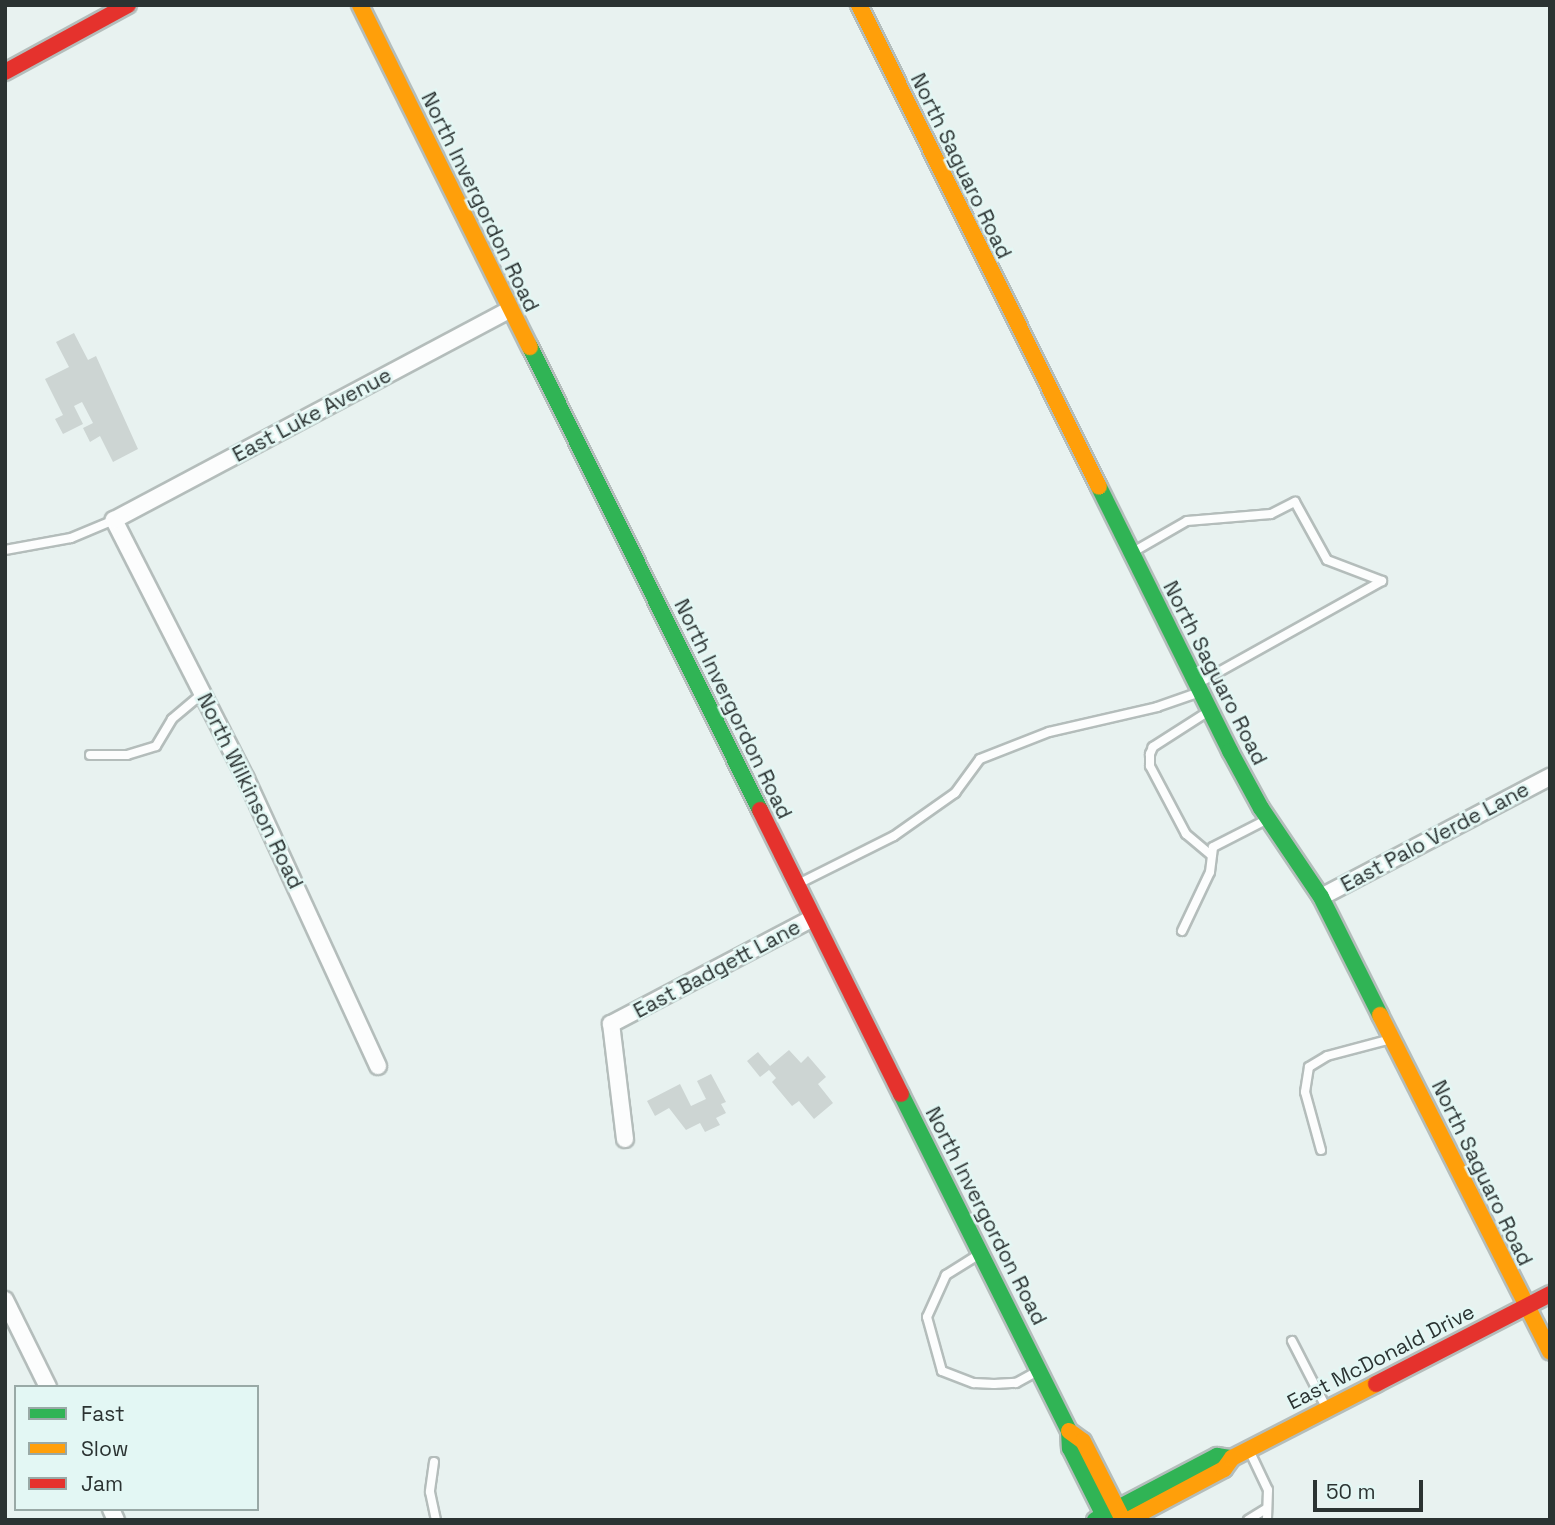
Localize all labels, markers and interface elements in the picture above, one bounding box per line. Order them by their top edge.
street label: North Saguaro Road [905,69,1017,263]
street label: North Invergordon Road [416,88,544,316]
street label: East Luke Avenue [228,362,396,468]
street label: North Saguaro Road [1158,577,1272,769]
street label: North Invergordon Road [669,595,797,823]
street label: North Wilkinson Road [192,689,308,893]
street label: East Palo Verde Lane [1336,777,1534,897]
street label: East Badgett Lane [629,914,805,1024]
street label: North Saguaro Road [1426,1076,1538,1270]
street label: North Invergordon Road [920,1103,1052,1329]
street label: East McDonald Drive [1283,1299,1479,1415]
legend [14,1385,259,1511]
text: Fast [81,1400,125,1427]
text: Slow [81,1435,129,1462]
scale bar [1317,1466,1427,1510]
text: Jam [81,1470,123,1497]
text: 50 m [1326,1478,1376,1505]

